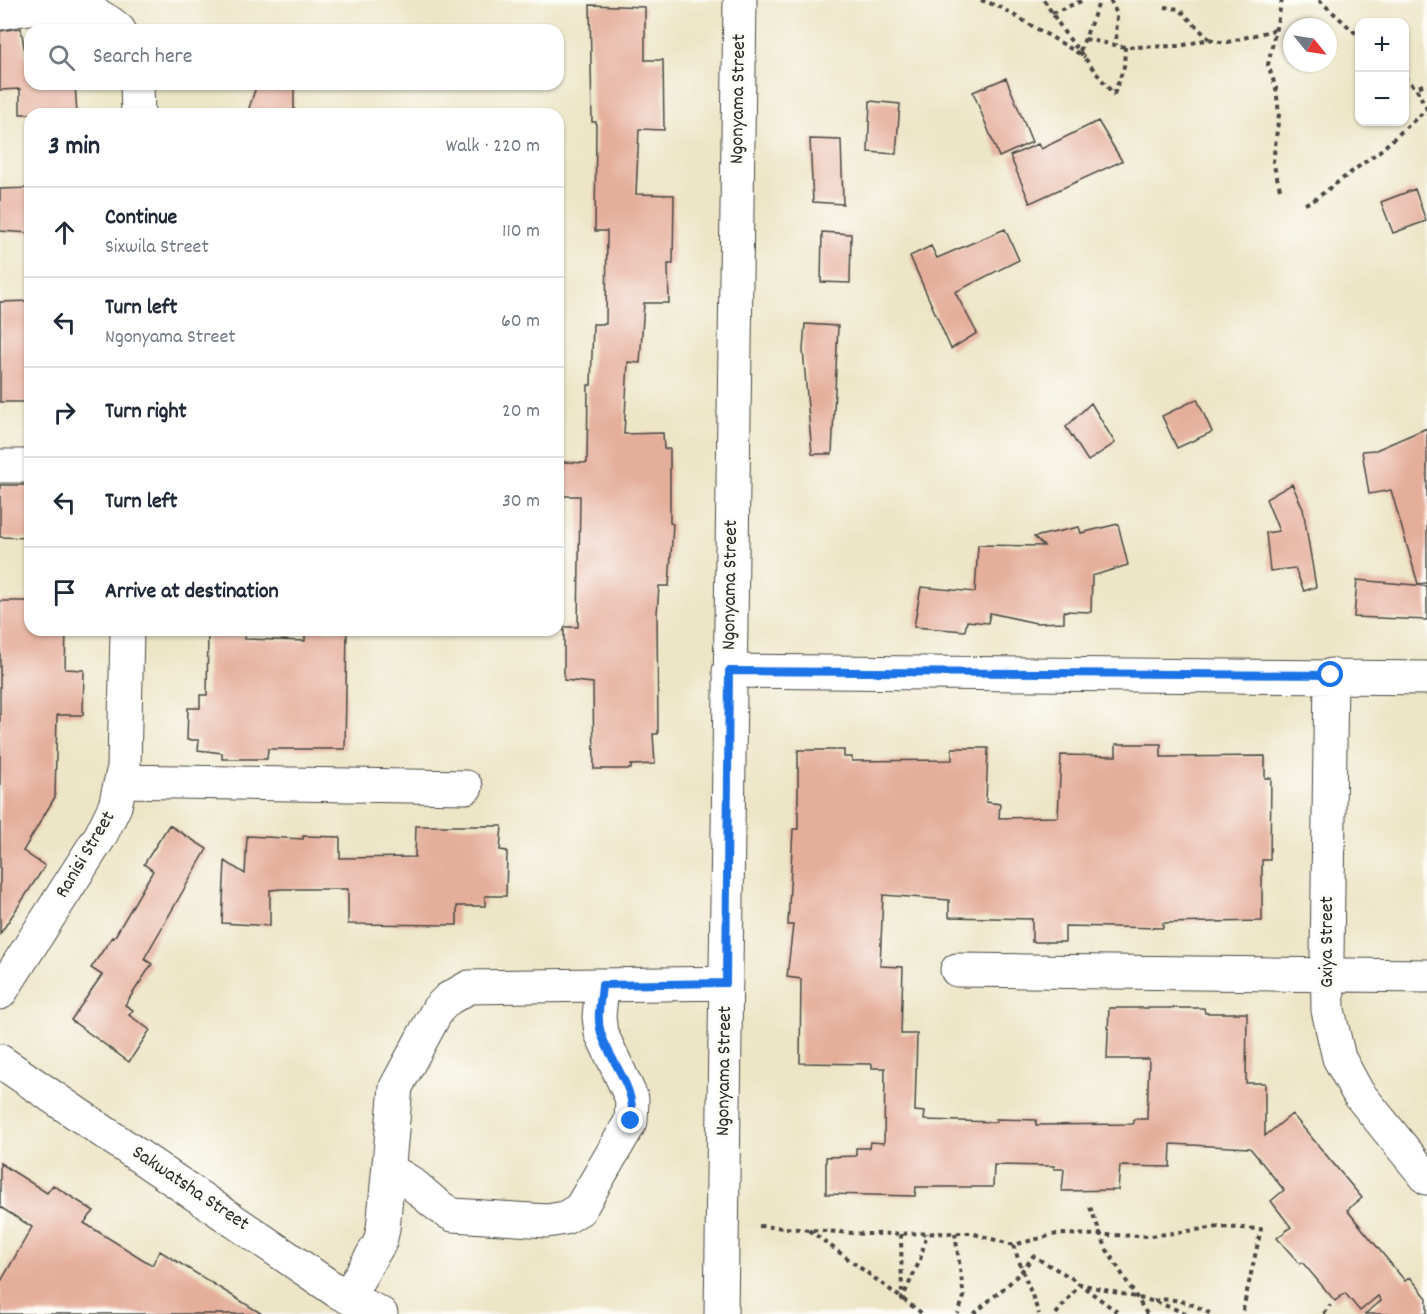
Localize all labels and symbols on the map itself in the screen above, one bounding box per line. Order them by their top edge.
north arrow [1283,18,1337,72]
street label: Ngonyama Street [724,33,754,165]
street label: Ngonyama Street [716,519,746,651]
route start [1317,661,1343,687]
street label: Ranisi Street [49,806,123,904]
street label: Gxiya Street [1314,896,1342,988]
street label: Ngonyama Street [710,1005,740,1137]
route end [617,1107,643,1133]
street label: Sakwatsha Street [126,1139,254,1239]

